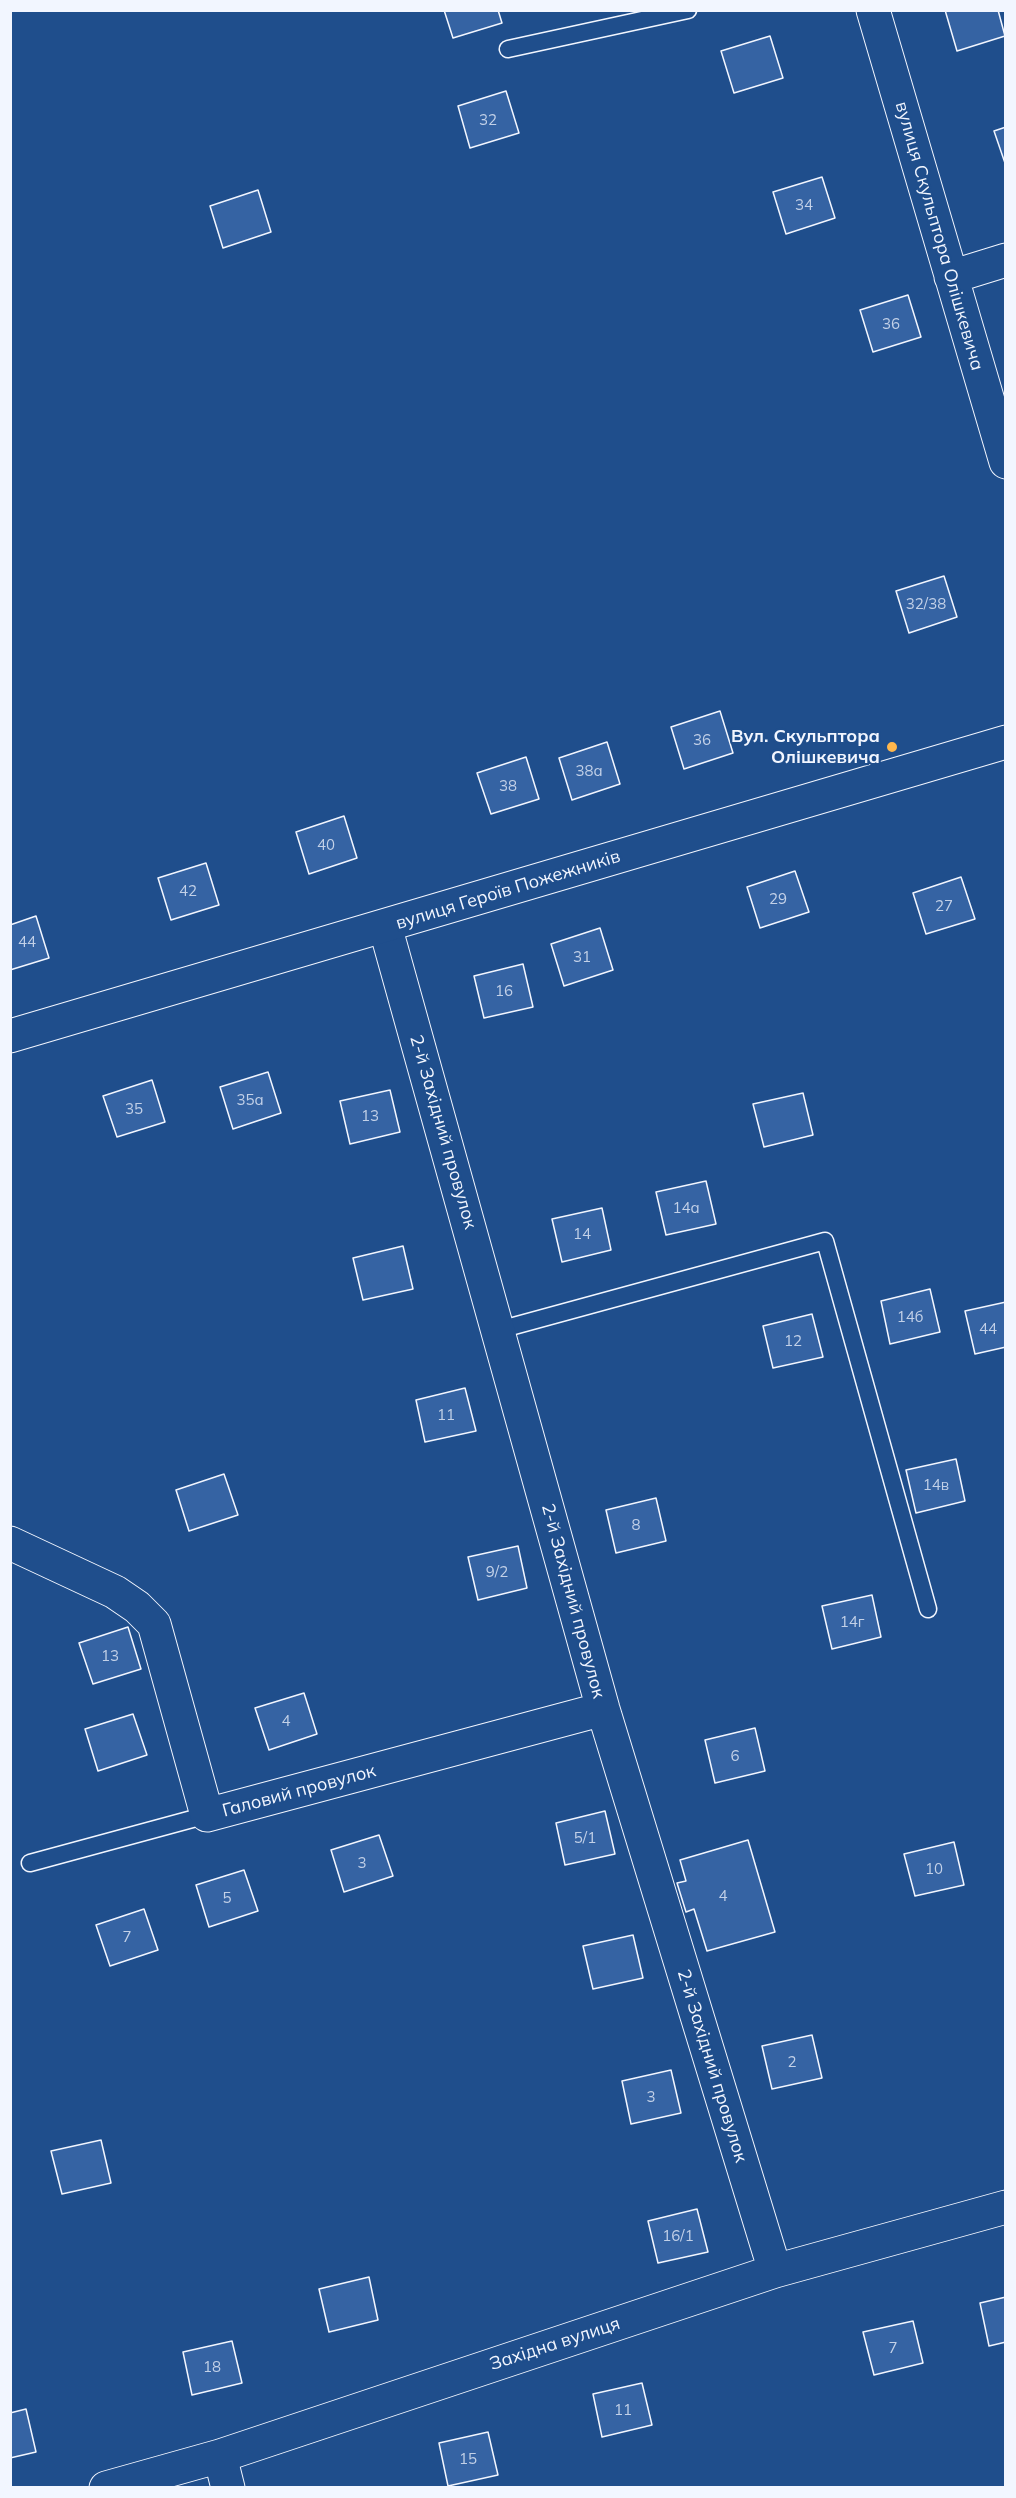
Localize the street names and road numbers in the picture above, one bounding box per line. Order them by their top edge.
street label: вулиця Скульптора Олішкевича [890,99,988,373]
street label: вулиця Героїв Пожежників [393,846,623,934]
street label: 2-й Західний провулок [405,1033,481,1231]
street label: 2-й Західний провулок [537,1501,609,1701]
street label: Галовий провулок [220,1760,378,1822]
street label: 2-й Західний провулок [672,1967,752,2165]
street label: Західна вулиця [487,2313,623,2375]

